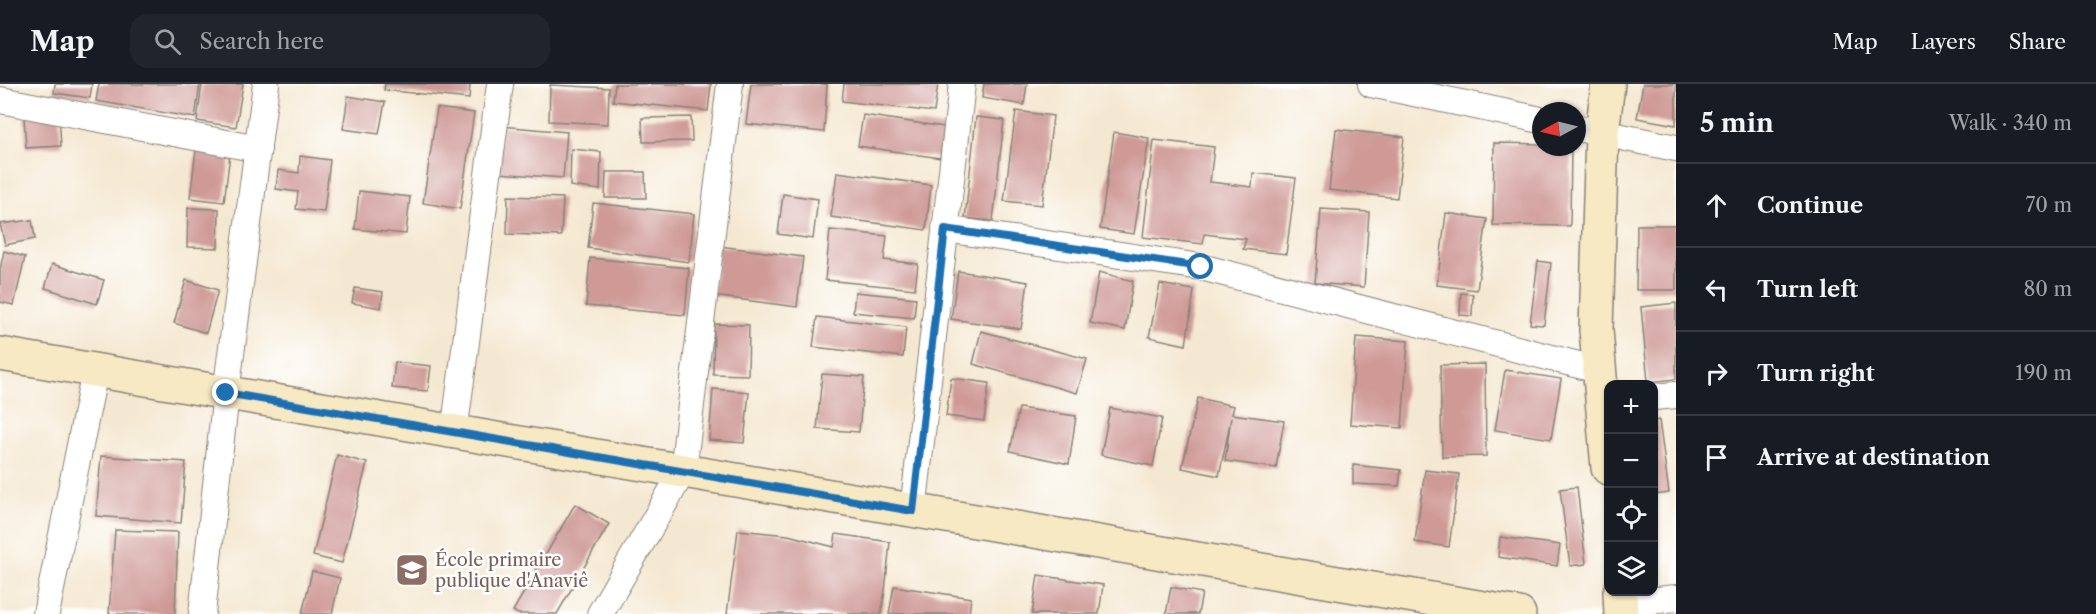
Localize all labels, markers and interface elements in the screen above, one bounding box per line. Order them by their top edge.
search box [130,14,550,68]
text: Map [30,24,94,58]
icon: search [151,25,184,58]
text: Search here [199,28,324,55]
text: Map [1833,29,1878,54]
text: Layers [1911,29,1976,54]
text: Share [2009,29,2066,54]
north arrow [1532,102,1586,156]
text: 5 min [1700,107,1774,139]
text: Walk · 340 m [1949,111,2072,135]
icon: ahead [1700,189,1733,222]
text: Continue [1757,192,1863,219]
text: 70 m [2026,193,2072,217]
route start [1187,253,1213,279]
icon: left [1700,273,1733,306]
text: Turn left [1757,276,1858,303]
text: 80 m [2024,277,2072,301]
icon: right [1700,357,1733,390]
text: Turn right [1757,360,1875,387]
text: 190 m [2015,361,2072,385]
route end [212,379,238,405]
map controls [1604,380,1658,596]
button: + [1604,380,1658,434]
button: − [1604,434,1658,488]
icon: arrive [1700,441,1733,474]
text: Arrive at destination [1757,444,1990,471]
button: locate [1604,488,1658,542]
button: layers [1604,542,1658,596]
place label: École primaire publique d'Anaviê [435,548,588,592]
school or university icon: École primaire publique d'Anaviê [394,552,430,588]

